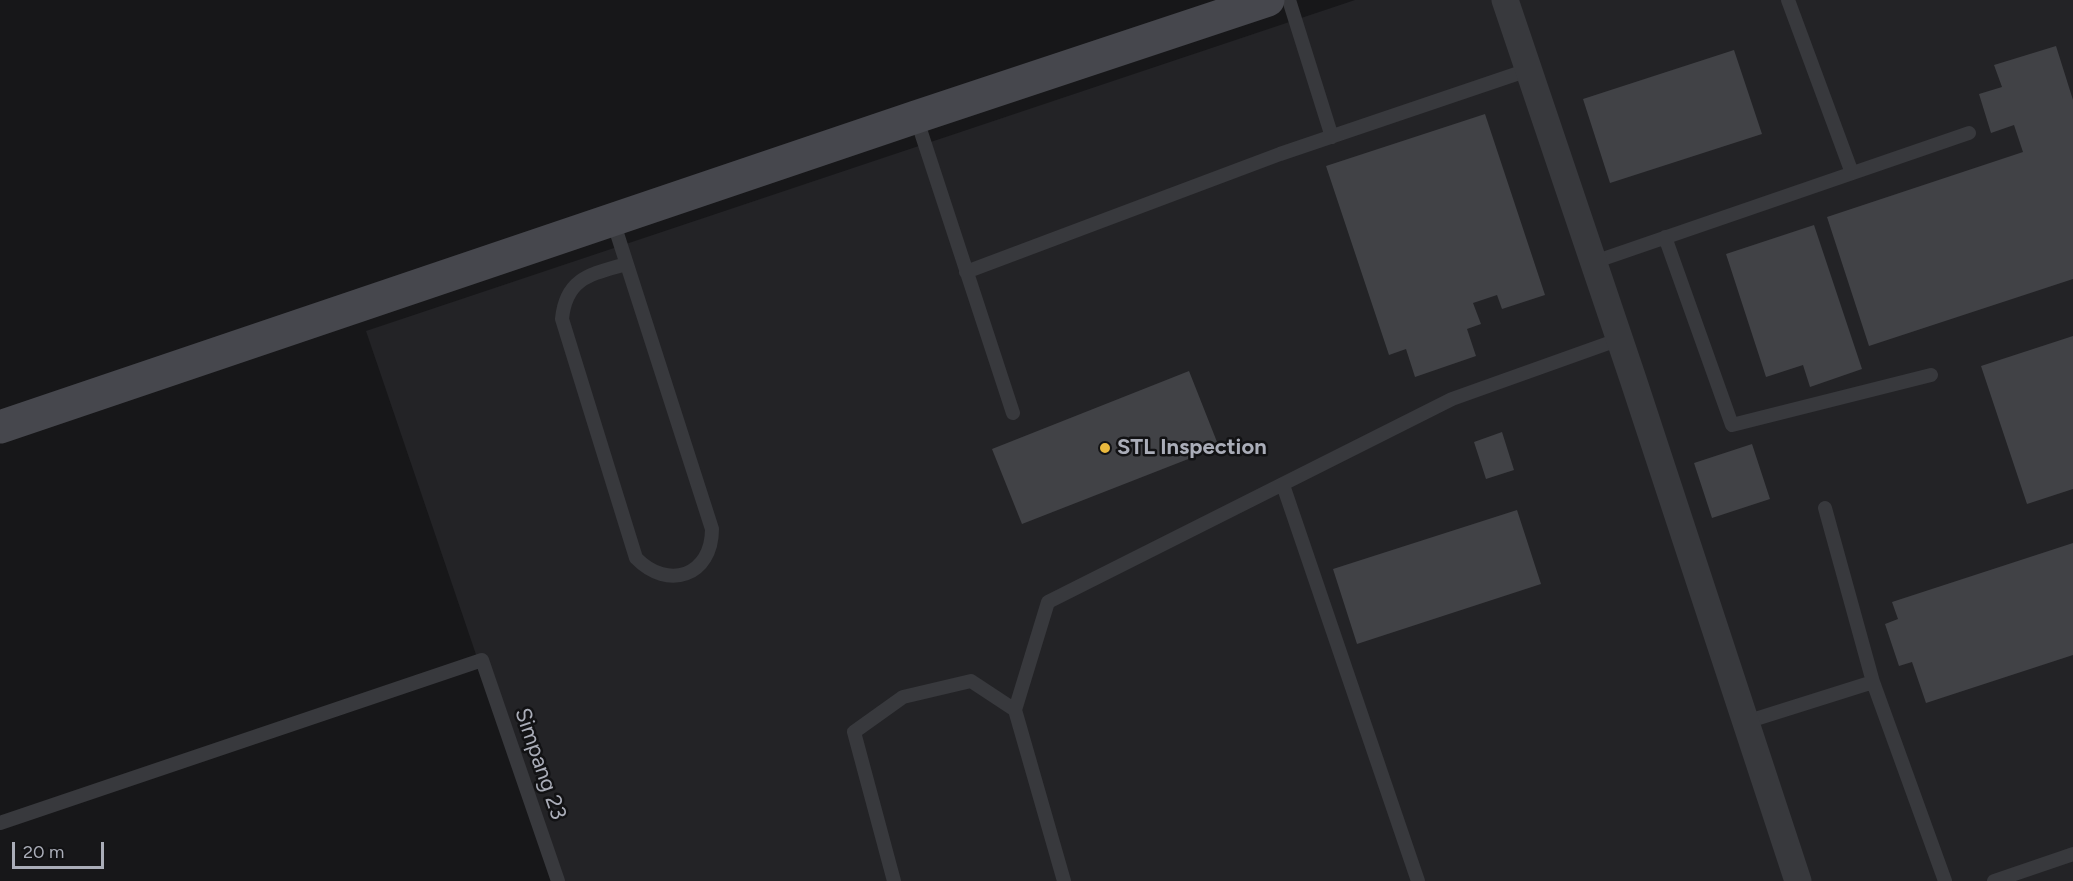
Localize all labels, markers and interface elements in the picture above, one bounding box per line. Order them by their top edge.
place label: STL Inspection [1117,435,1267,461]
marker: STL Inspection [1098,441,1112,455]
street label: Simpang 23 [509,705,571,823]
scale bar [15,830,106,868]
text: 20 m [23,841,64,863]

